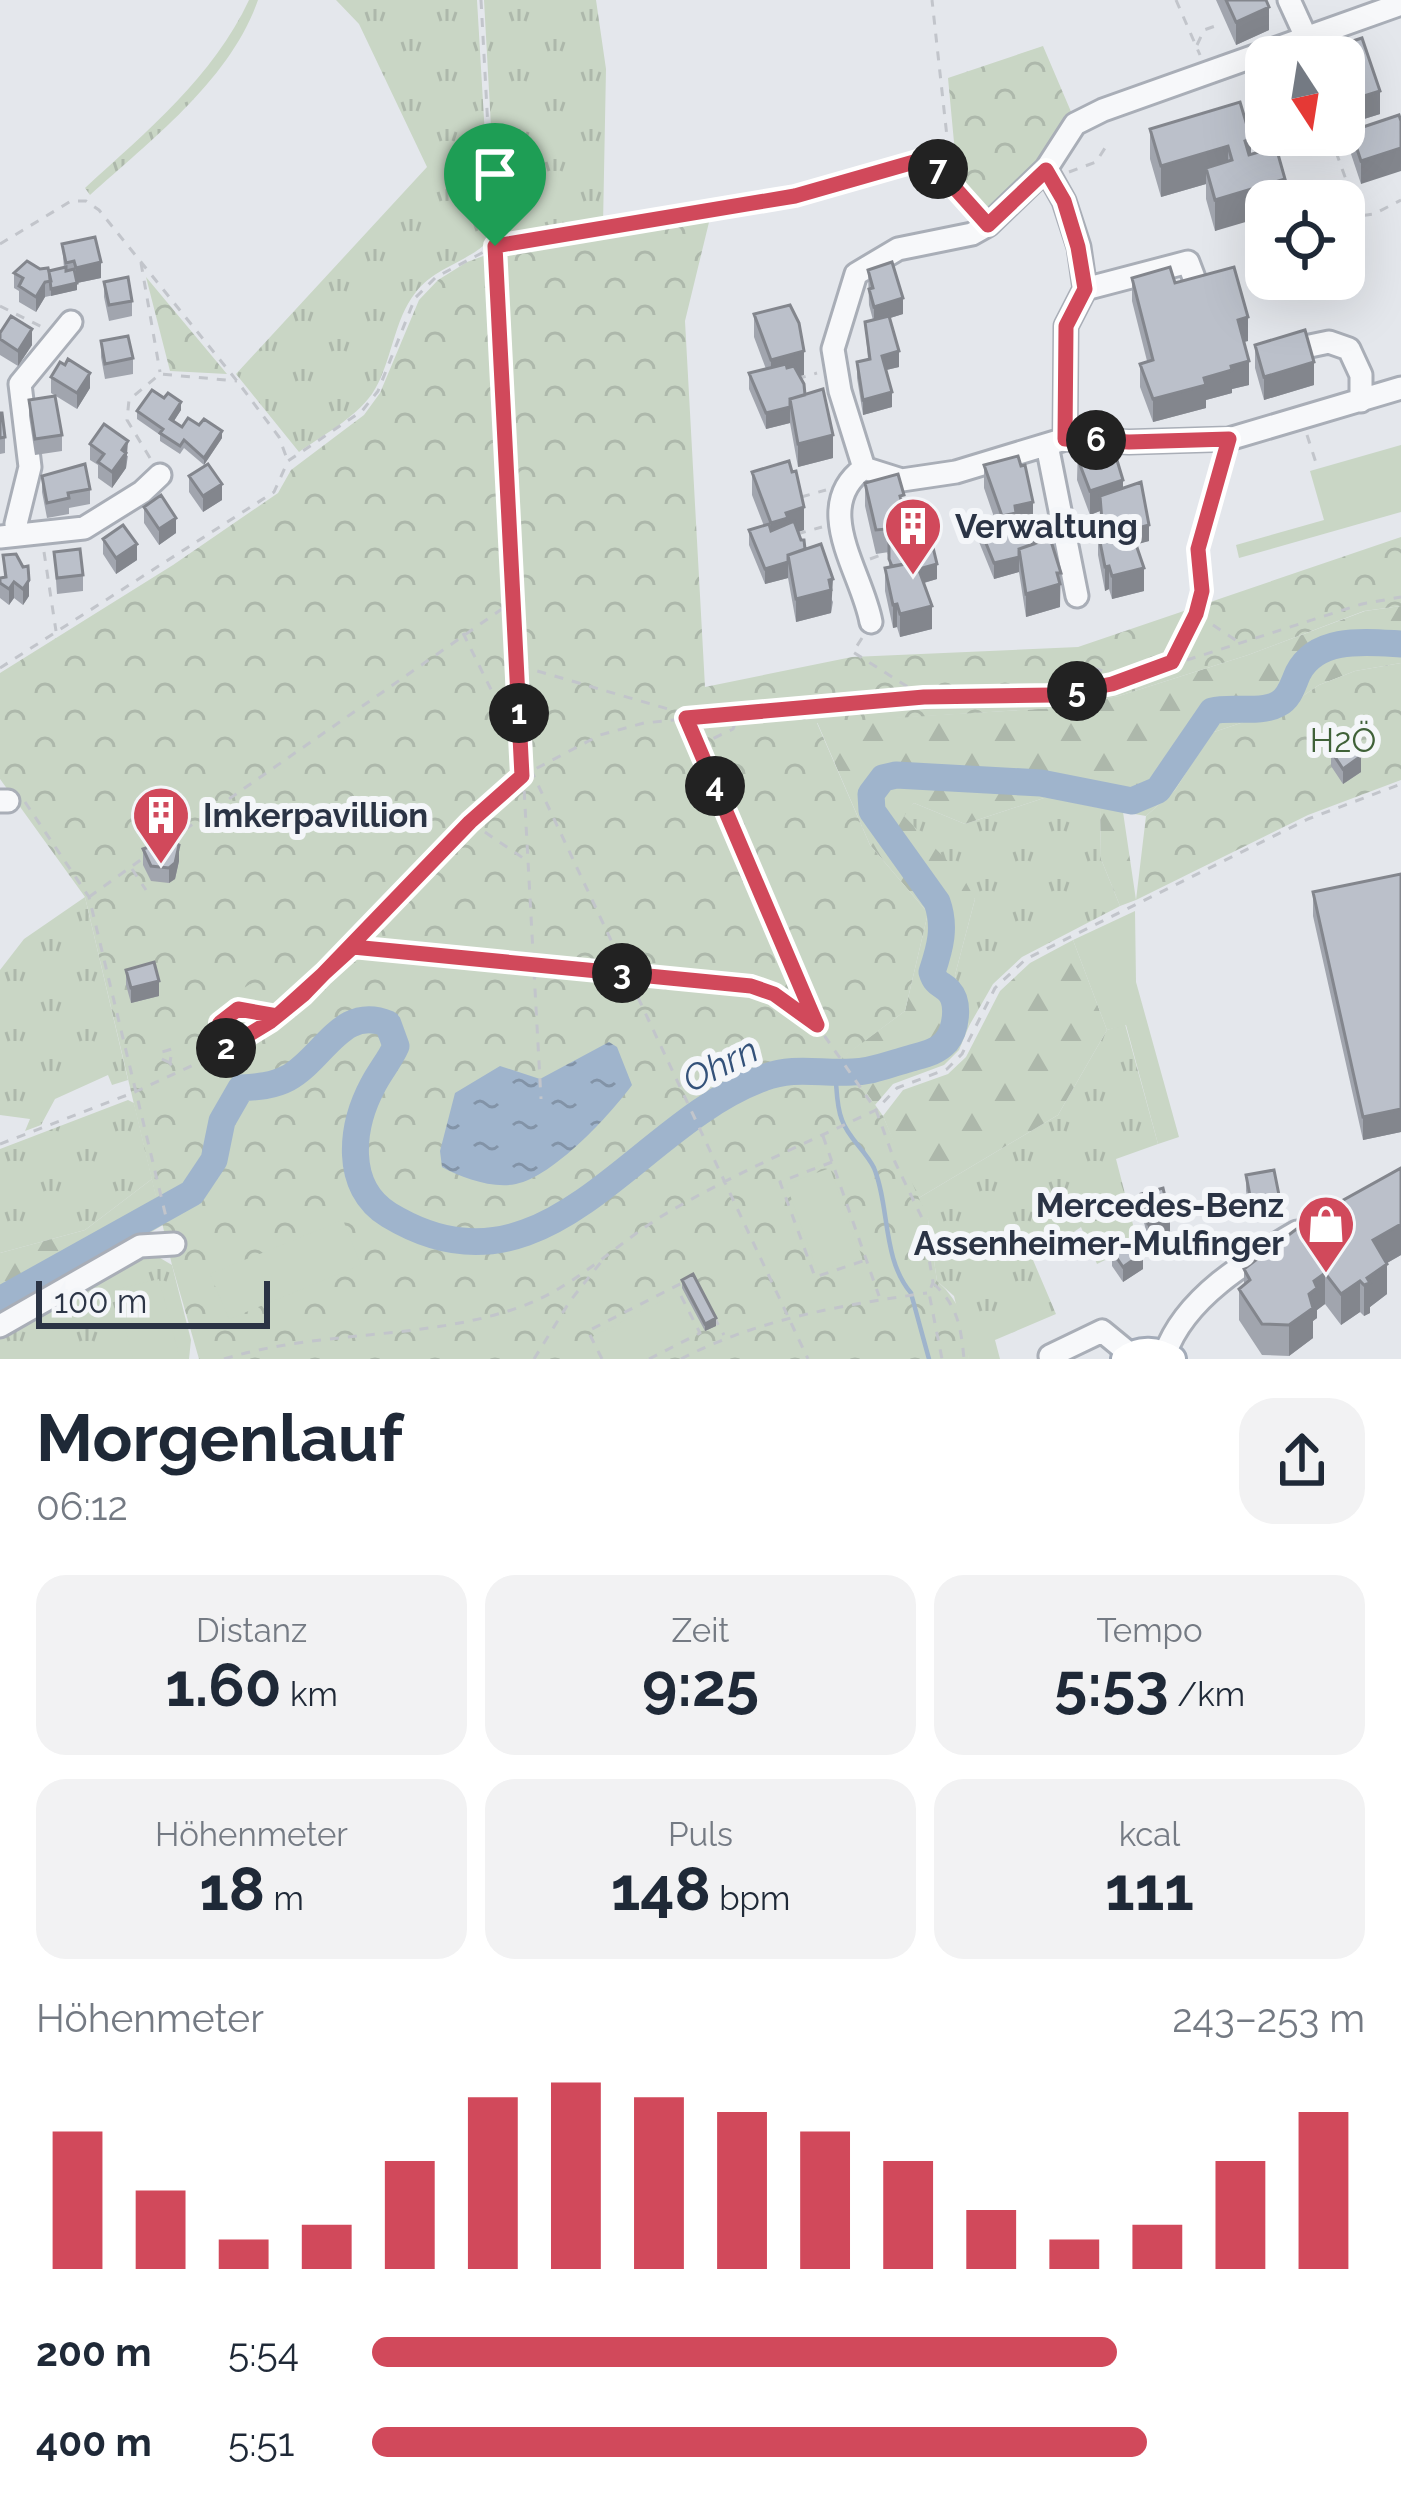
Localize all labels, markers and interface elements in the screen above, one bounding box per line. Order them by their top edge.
north arrow [1245,36,1365,156]
map controls [1245,36,1365,300]
pin [444,123,546,246]
pin: 7 [908,139,968,199]
icon: arrive [462,141,528,207]
text: 7 [929,149,947,188]
button: locate [1245,180,1365,300]
pin: 6 [1066,410,1126,470]
text: 6 [1086,420,1106,459]
building icon: Verwaltung [882,495,944,577]
place label: Verwaltung [955,507,1138,546]
pin: 5 [1047,661,1107,721]
text: 5 [1068,671,1086,710]
pin: 1 [489,683,549,743]
text: 1 [511,693,527,732]
park label: H2Ö [1310,720,1376,760]
pin: 4 [685,756,745,816]
text: 4 [706,766,724,805]
building icon: Imkerpavillion [130,784,192,866]
place label: Imkerpavillion [203,796,428,835]
pin: 3 [592,943,652,1003]
text: 3 [613,953,631,992]
pin: 2 [196,1018,256,1078]
text: 2 [217,1028,235,1067]
water label: Ohrn [675,1028,765,1100]
place label: Mercedes-Benz Assenheimer-Mulfinger [914,1186,1284,1263]
shop icon: Mercedes-Benz Assenheimer-Mulfinger [1295,1193,1357,1275]
scale bar [36,1275,270,1328]
text: 100 m [54,1282,147,1321]
button: share [1239,1398,1365,1524]
text: Morgenlauf [36,1399,403,1476]
text: 06:12 [36,1483,128,1529]
text: Distanz [196,1611,307,1650]
text: Zeit [672,1611,729,1650]
text: Tempo [1096,1611,1203,1650]
text: 1.60 [165,1650,282,1720]
text: 9:25 [642,1650,759,1720]
text: 5:53 [1054,1650,1169,1720]
text: km [282,1675,338,1714]
text: /km [1169,1675,1245,1714]
text: Höhenmeter [155,1815,348,1854]
text: Puls [668,1815,733,1854]
text: kcal [1119,1815,1180,1854]
text: 18 [199,1854,265,1924]
text: 148 [611,1854,711,1924]
text: 111 [1105,1854,1194,1924]
text: m [265,1879,304,1918]
text: bpm [711,1879,790,1918]
text: Höhenmeter [36,1995,264,2041]
text: 243–253 m [1172,1995,1365,2041]
text: 200 m [36,2329,152,2375]
text: 5:54 [228,2329,299,2375]
text: 400 m [36,2419,152,2465]
text: 5:51 [228,2419,295,2465]

